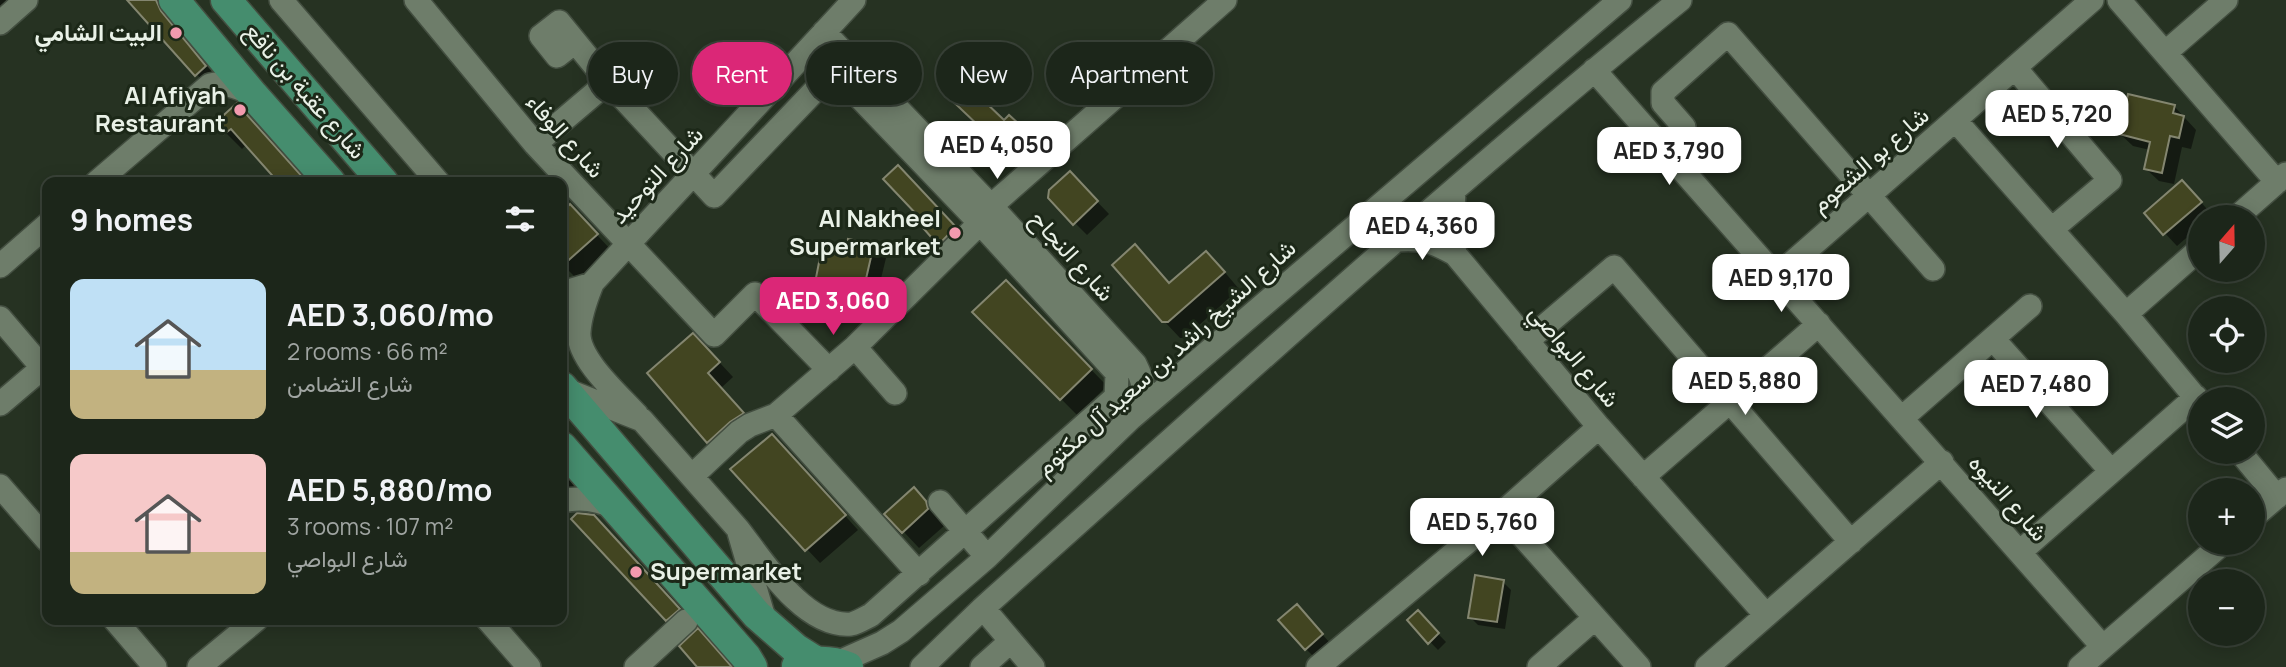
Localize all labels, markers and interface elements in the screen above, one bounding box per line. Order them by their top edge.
place label: البيت الشامي [35,15,162,53]
street label: شارع عقبة بن نافع [236,15,375,167]
marker: البيت الشامي [168,25,184,41]
chip: Buy [588,42,678,105]
chip: Rent [692,42,792,105]
chip: Filters [806,42,922,105]
chip: New [936,42,1032,105]
chip: Apartment [1046,42,1213,105]
place label: Al Afiyah Restaurant [95,78,226,139]
street label: شارع الوفاء [519,86,613,185]
pin: AED 5,720 [1977,90,2137,150]
text: AED 5,720 [2001,97,2113,129]
street label: شارع بو الشعوم [1803,98,1936,220]
marker: Al Afiyah Restaurant [232,102,248,118]
street label: شارع التوحيد [602,118,710,231]
pin: AED 4,050 [917,122,1077,181]
text: AED 4,050 [940,128,1054,160]
pin: AED 3,790 [1589,128,1749,187]
text: AED 3,790 [1613,134,1725,166]
text: 9 homes [70,199,193,240]
icon: filters [501,200,539,238]
place label: Al Nakheel Supermarket [789,201,941,262]
street label: شارع النجاح [1023,202,1123,308]
pin: AED 4,360 [1342,202,1502,262]
north arrow [2188,205,2264,282]
map controls [2188,205,2265,646]
text: AED 4,360 [1366,209,1478,241]
marker: Al Nakheel Supermarket [947,225,963,241]
street label: شارع الشيخ راشد بن سعيد آل مكتوم [1028,231,1304,484]
pin: AED 9,170 [1701,254,1861,314]
text: AED 9,170 [1728,261,1834,293]
pin: AED 3,060 [753,278,913,337]
text: AED 3,060 [776,284,890,316]
text: AED 3,060/mo [287,294,494,335]
street label: شارع البواصي [1519,296,1628,416]
button: locate [2188,296,2265,373]
icon: home [126,307,210,391]
text: 2 rooms · 66 m² [287,335,448,367]
pin: AED 5,880 [1665,358,1825,417]
pin: AED 7,480 [1956,360,2116,420]
text: AED 5,880 [1688,364,1802,396]
text: شارع التضامن [287,367,413,399]
text: AED 7,480 [1980,367,2092,399]
button: layers [2188,387,2265,464]
street label: شارع النيوه [1961,446,2056,548]
text: AED 5,880/mo [287,469,492,510]
button: + [2188,478,2265,555]
icon: home [126,482,210,566]
pin: AED 5,760 [1402,498,1562,558]
text: AED 5,760 [1426,505,1538,537]
text: 3 rooms · 107 m² [287,510,453,542]
text: شارع البواصي [287,542,408,574]
place label: Supermarket [650,554,802,587]
marker: Supermarket [628,564,644,580]
button: − [2188,569,2265,646]

